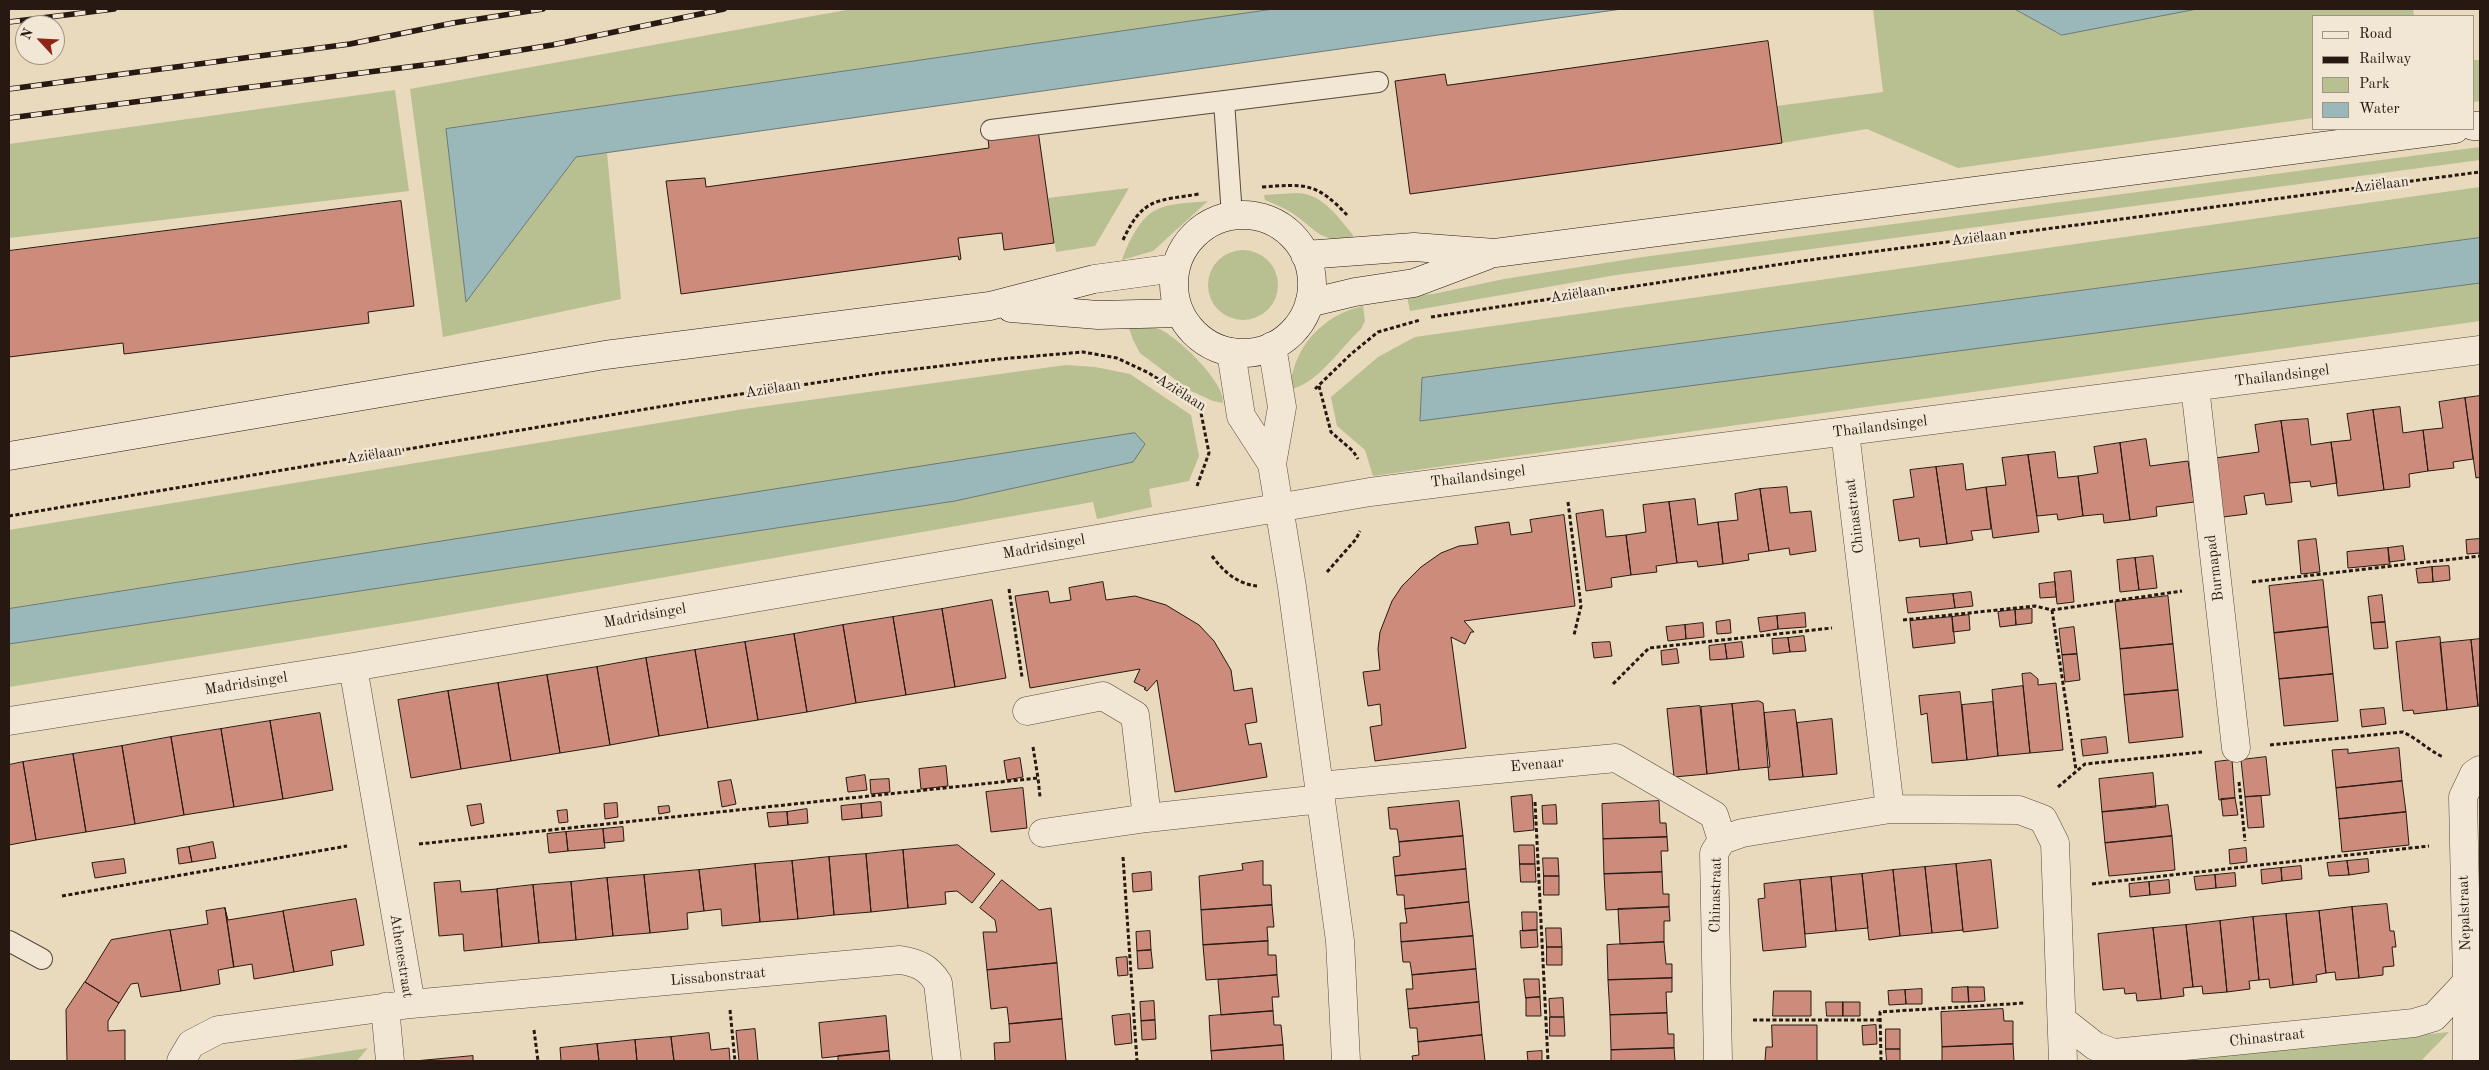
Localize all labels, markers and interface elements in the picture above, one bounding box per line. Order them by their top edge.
north arrow [15,15,65,65]
legend [2312,15,2474,130]
text: N [19,26,36,42]
text: Road [2359,27,2392,42]
text: Railway [2359,52,2412,67]
text: Park [2359,77,2390,92]
text: Water [2359,102,2400,117]
street label: Aziëlaan [2352,173,2410,197]
street label: Aziëlaan [1950,226,2008,250]
street label: Aziëlaan [1549,281,1607,307]
street label: Thailandsingel [2234,361,2330,391]
street label: Aziëlaan [1152,371,1210,415]
street label: Aziëlaan [744,376,802,402]
street label: Thailandsingel [1832,412,1928,442]
street label: Aziëlaan [345,442,403,468]
street label: Thailandsingel [1430,462,1526,492]
street label: Chinastraat [1841,477,1869,555]
street label: Madridsingel [1001,531,1087,563]
street label: Burmapad [2202,534,2228,602]
street label: Madridsingel [602,600,688,632]
street label: Madridsingel [203,669,289,699]
street label: Evenaar [1510,754,1564,776]
street label: Chinastraat [1706,857,1726,933]
street label: Nepalstraat [2455,875,2475,951]
street label: Athenestraat [385,913,417,999]
street label: Lissabonstraat [670,964,766,990]
street label: Chinastraat [2228,1025,2306,1051]

